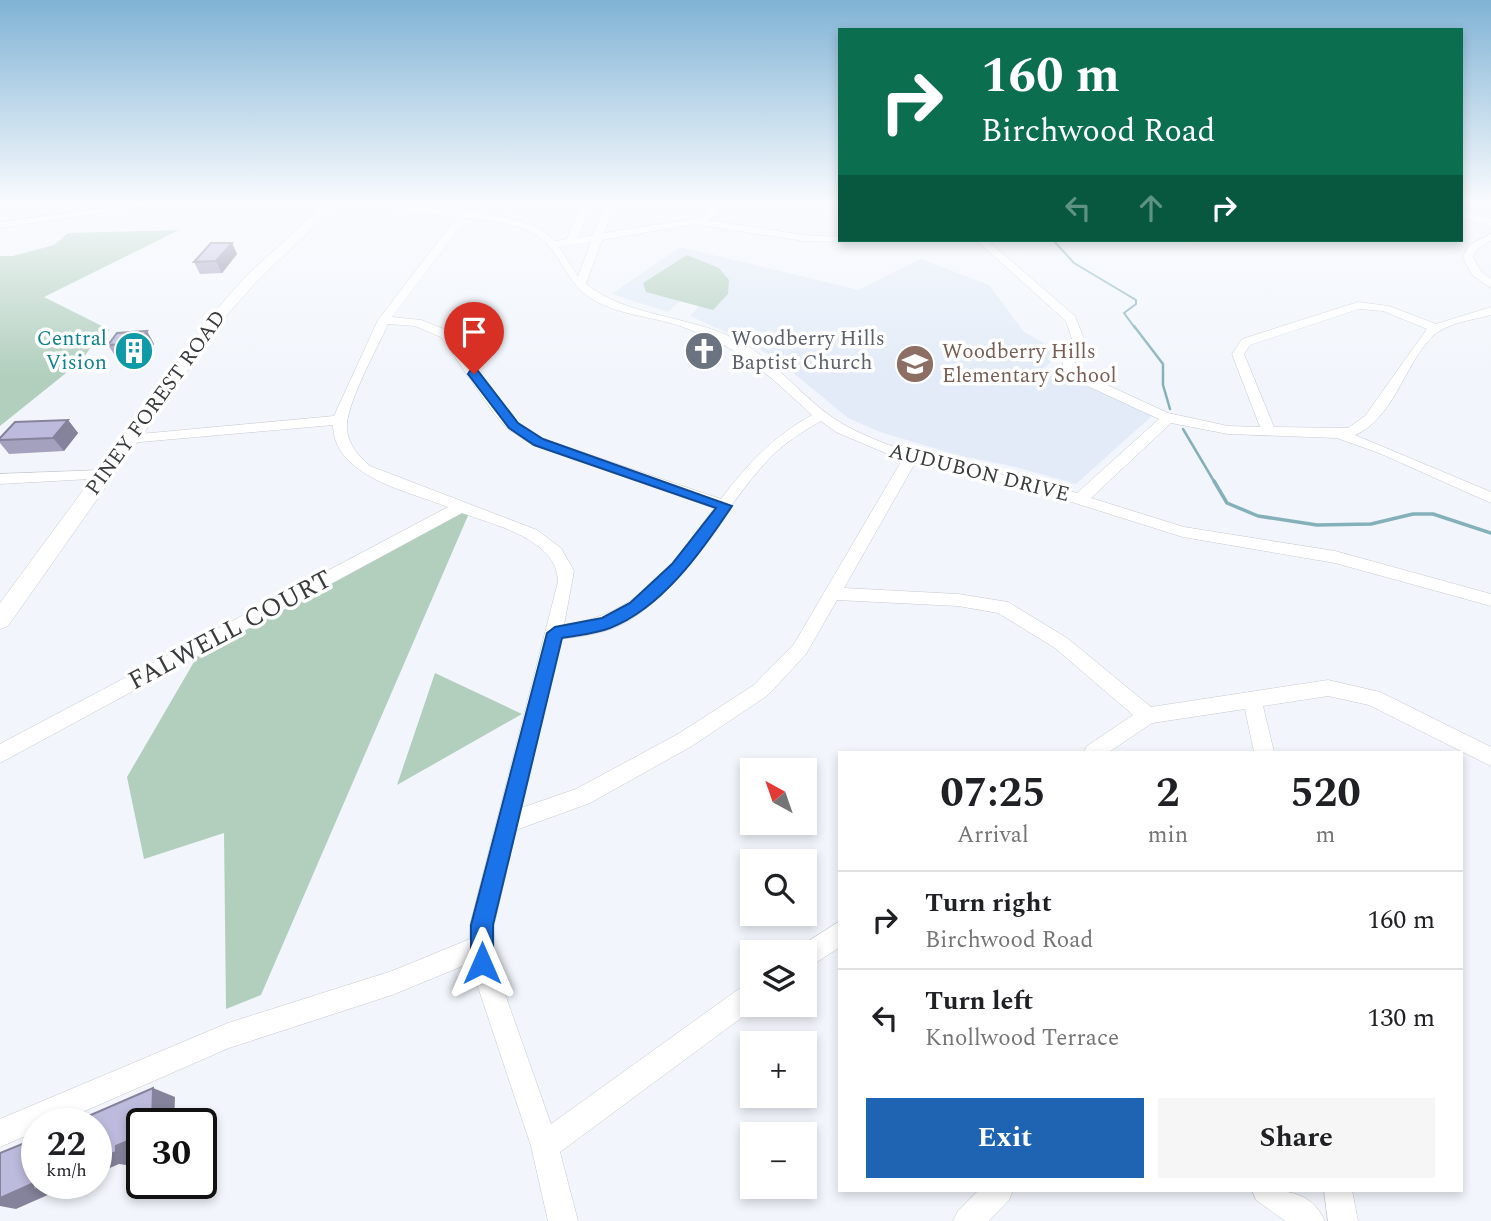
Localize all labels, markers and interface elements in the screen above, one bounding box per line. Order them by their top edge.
text: 160 m [981,39,1120,114]
icon: right [866,56,957,147]
text: Birchwood Road [981,107,1215,156]
icon: left [1059,189,1097,227]
icon: ahead [1132,189,1170,227]
icon: right [1205,189,1243,227]
pin [444,302,504,374]
street label: PINEY FOREST ROAD [78,304,234,502]
icon: arrive [455,313,493,351]
place label: Central Vision [37,323,107,379]
place label: Woodberry Hills Baptist Church [731,323,885,379]
building icon: Central Vision [113,330,155,372]
church icon: Woodberry Hills Baptist Church [683,330,725,372]
place label: Woodberry Hills Elementary School [942,336,1117,392]
school or university icon: Woodberry Hills Elementary School [894,343,936,385]
street label: AUDUBON DRIVE [885,435,1073,511]
street label: FALWELL COURT [121,559,339,701]
north arrow [740,758,817,835]
map controls [740,758,817,1199]
text: 07:25 [940,762,1046,825]
text: 2 [1156,762,1180,825]
text: 520 [1290,762,1361,825]
text: Arrival [957,818,1029,853]
text: min [1148,818,1188,853]
text: m [1316,818,1335,853]
button: search [740,849,817,926]
text: Turn right [925,883,1052,923]
text: 160 m [1367,900,1435,940]
icon: right [866,901,904,939]
text: Birchwood Road [925,923,1093,958]
position arrow [445,926,519,1000]
button: layers [740,940,817,1017]
text: Turn left [925,981,1033,1021]
text: 130 m [1367,998,1435,1038]
icon: left [866,999,904,1037]
text: Knollwood Terrace [925,1021,1119,1056]
button: + [740,1031,817,1108]
button: Exit [866,1098,1144,1178]
button: Share [1158,1098,1435,1178]
speed limit sign: 30 [126,1108,217,1199]
text: 22 [47,1118,86,1171]
button: − [740,1122,817,1199]
text: km/h [46,1157,87,1184]

